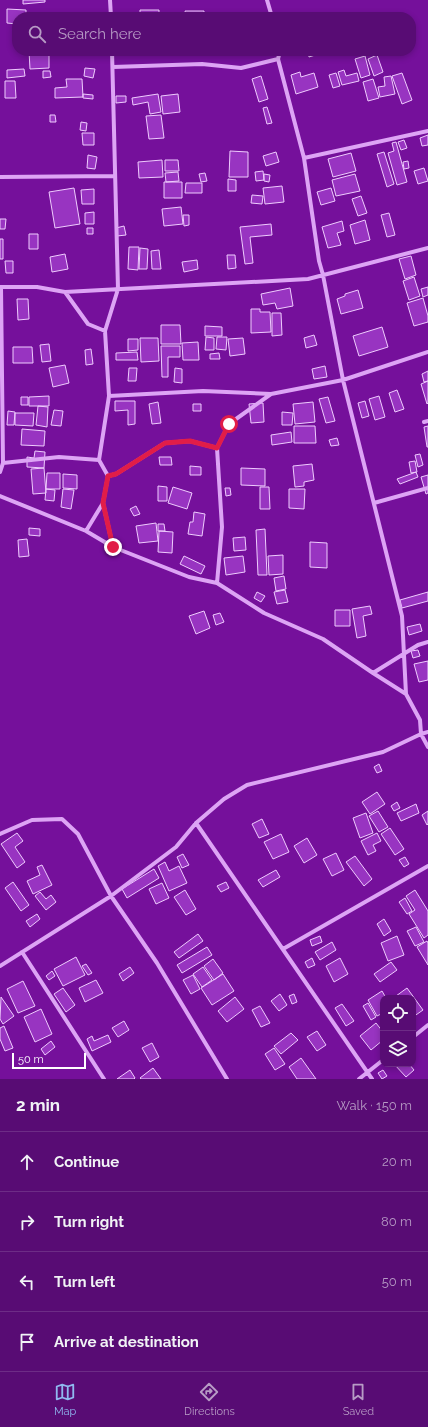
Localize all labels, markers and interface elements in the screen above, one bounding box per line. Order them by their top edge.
search box [12,12,416,56]
icon: search [26,23,48,45]
text: Search here [58,25,141,43]
route start [220,415,238,433]
route end [104,538,122,556]
map controls [380,995,416,1067]
button: locate [380,995,416,1031]
button: layers [380,1031,416,1067]
scale bar [12,1051,86,1070]
text: 50 m [18,1053,44,1066]
text: 2 min [16,1095,60,1115]
text: Walk · 150 m [337,1098,412,1113]
icon: ahead [16,1151,38,1173]
text: Continue [54,1153,119,1171]
text: 20 m [382,1154,412,1169]
icon: right [16,1211,38,1233]
text: Turn right [54,1213,124,1231]
text: 80 m [381,1214,412,1229]
icon: left [16,1271,38,1293]
text: Turn left [54,1273,115,1291]
text: 50 m [382,1274,412,1289]
icon: arrive [16,1331,38,1353]
text: Arrive at destination [54,1333,199,1351]
tab: Map [54,1381,76,1418]
tab: Directions [184,1381,235,1418]
tab: Saved [343,1381,374,1418]

